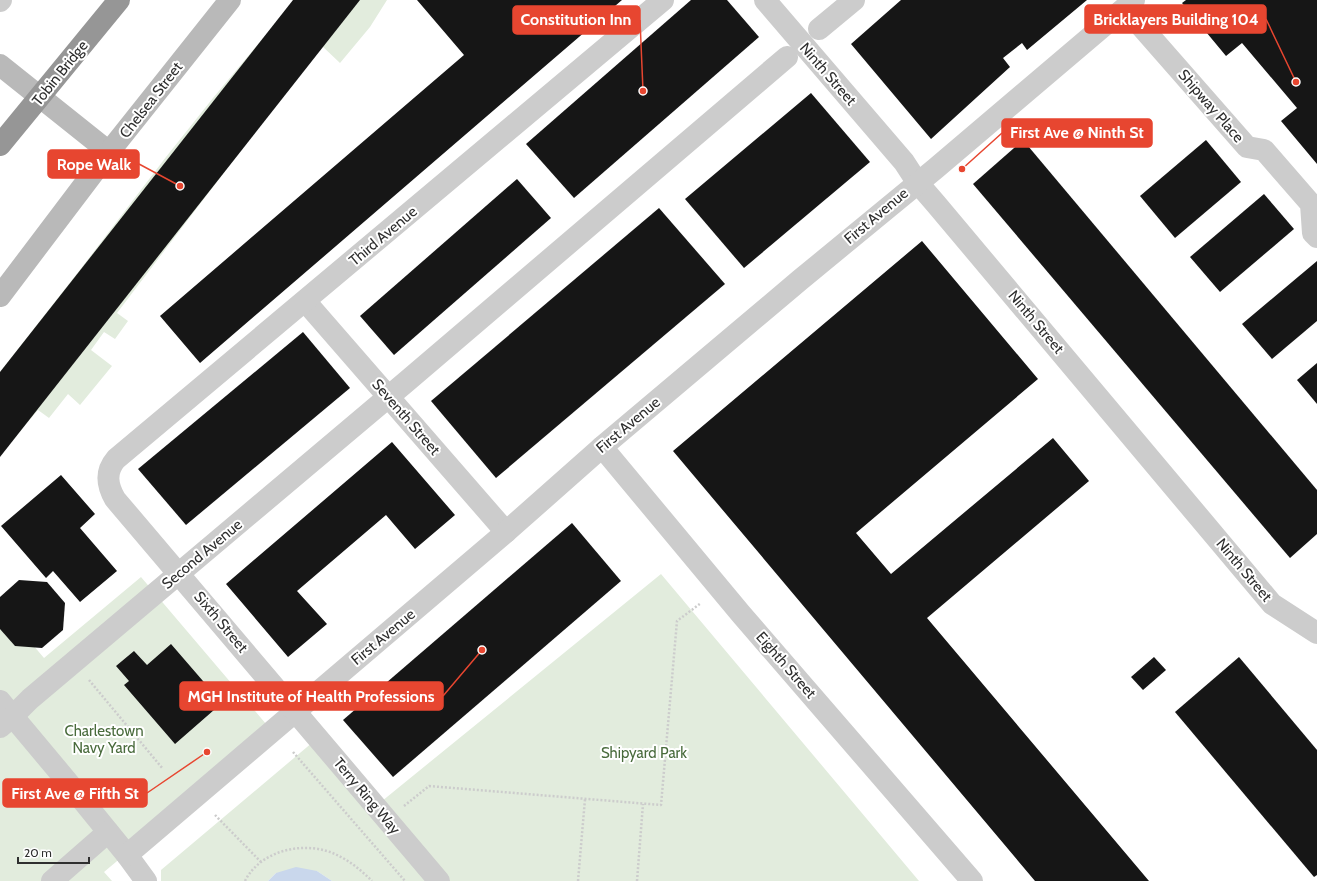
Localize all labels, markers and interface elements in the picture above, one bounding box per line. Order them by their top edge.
callout: Bricklayers Building 104 [1085,5,1266,33]
callout: Constitution Inn [513,6,640,34]
text: Constitution Inn [521,10,631,29]
text: Bricklayers Building 104 [1093,10,1259,29]
street label: Tobin Bridge [28,37,92,109]
street label: Ninth Street [796,39,860,109]
street label: Chelsea Street [116,58,186,142]
street label: Shipway Place [1175,66,1248,146]
callout: First Ave @ Ninth St [1002,119,1152,147]
text: First Ave @ Ninth St [1010,123,1144,142]
callout: Rope Walk [48,150,139,178]
text: Rope Walk [57,155,132,174]
street label: First Avenue [840,184,912,248]
street label: Third Avenue [345,202,421,270]
street label: Ninth Street [1004,287,1068,357]
street label: Seventh Street [368,375,444,459]
street label: First Avenue [592,393,664,457]
street label: Second Avenue [158,515,246,593]
street label: Ninth Street [1212,535,1276,605]
street label: Sixth Street [190,588,252,656]
street label: First Avenue [347,605,419,669]
street label: Eighth Street [752,628,820,702]
callout: MGH Institute of Health Professions [180,682,443,710]
text: MGH Institute of Health Professions [187,687,435,706]
park label: Charlestown Navy Yard [64,722,144,757]
park label: Shipyard Park [601,744,687,762]
street label: Terry Ring Way [330,754,404,838]
callout: First Ave @ Fifth St [3,779,147,807]
text: First Ave @ Fifth St [11,784,139,803]
scale bar [18,839,89,865]
text: 20 m [24,845,52,860]

